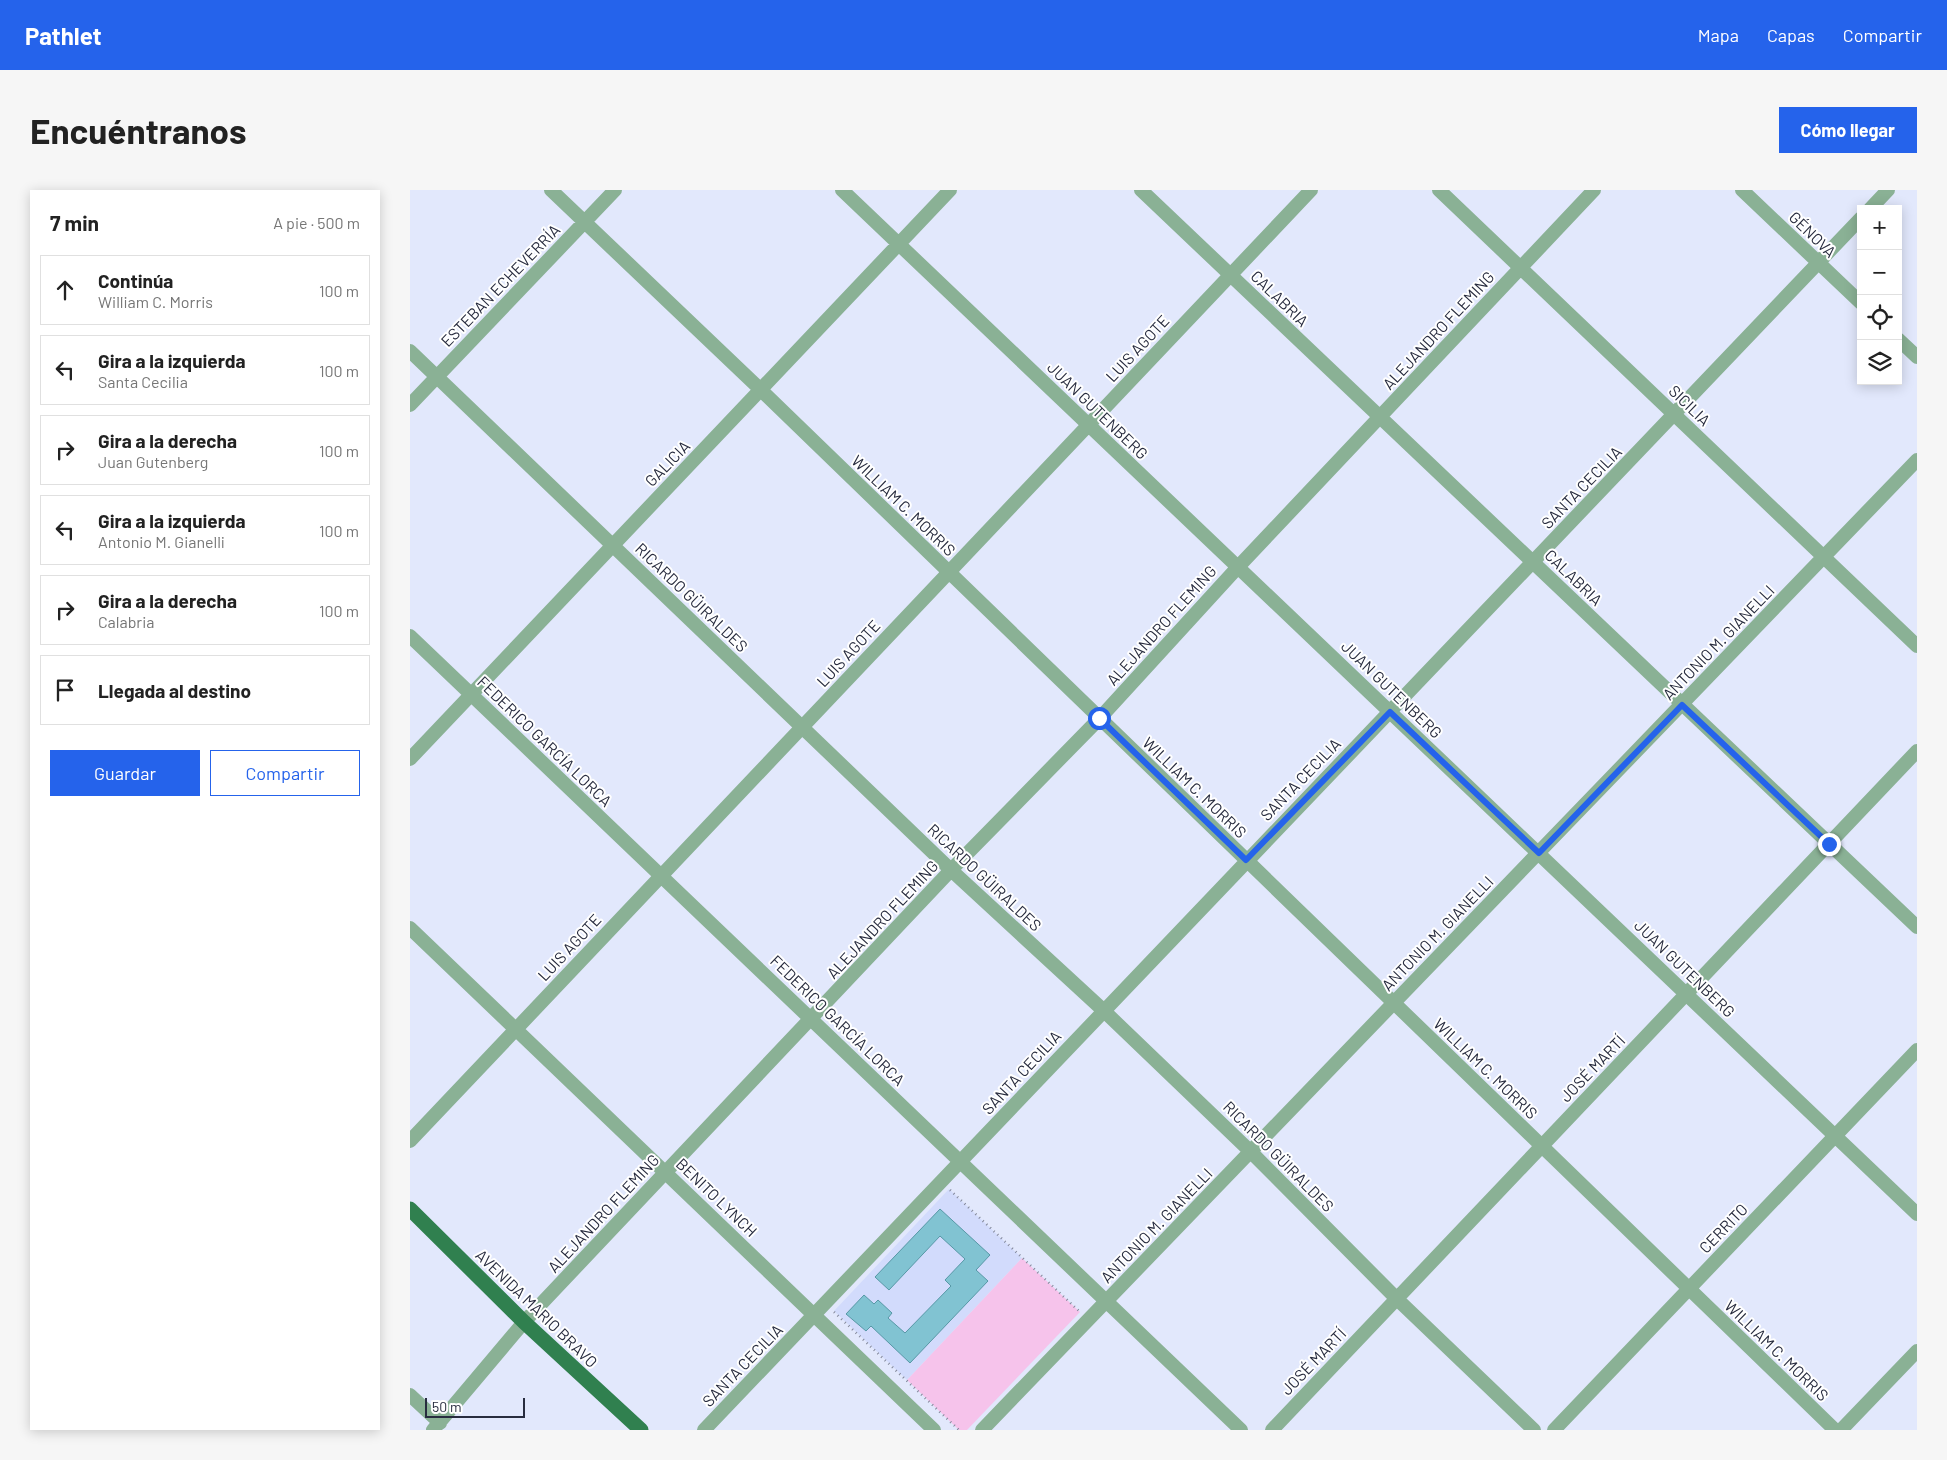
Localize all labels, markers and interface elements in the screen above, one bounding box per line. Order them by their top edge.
text: Pathlet [25,21,102,50]
text: Mapa [1698,24,1739,46]
text: Capas [1767,24,1815,46]
text: Compartir [1843,24,1922,46]
button: Cómo llegar [1779,107,1917,153]
text: Encuéntranos [30,109,247,151]
map controls [1857,205,1902,385]
button: + [1857,205,1902,250]
street label: GÉNOVA [1786,207,1841,261]
text: 7 min [50,210,99,235]
text: A pie · 500 m [273,213,360,232]
street label: ESTEBAN ECHEVERRÍA [437,220,564,350]
button: − [1857,250,1902,295]
street label: CALABRIA [1247,266,1313,330]
street label: ALEJANDRO FLEMING [1378,267,1498,393]
text: Continúa [98,269,173,292]
icon: ahead [51,276,79,304]
text: 100 m [319,281,359,300]
text: William C. Morris [98,292,213,311]
button: locate [1857,295,1902,340]
street label: LUIS AGOTE [1101,311,1173,385]
button: layers [1857,340,1902,385]
text: Gira a la izquierda [98,349,246,372]
icon: left [51,356,79,384]
street label: JUAN GUTENBERG [1044,357,1152,463]
text: 100 m [319,361,359,380]
text: Santa Cecilia [98,372,188,391]
street label: SICILIA [1665,381,1715,429]
text: Gira a la derecha [98,429,237,452]
icon: right [51,436,79,464]
street label: GALICIA [641,436,694,490]
text: 100 m [319,441,359,460]
street label: SANTA CECILIA [1537,442,1625,532]
street label: WILLIAM C. MORRIS [848,451,960,559]
text: Juan Gutenberg [98,452,208,471]
text: Gira a la izquierda [98,509,246,532]
icon: left [51,516,79,544]
text: 100 m [319,521,359,540]
text: Antonio M. Gianelli [98,532,225,551]
street label: RICARDO GÜIRALDES [632,539,752,655]
street label: CALABRIA [1541,545,1607,609]
street label: ALEJANDRO FLEMING [1102,561,1220,689]
street label: ANTONIO M. GIANELLI [1658,581,1778,703]
text: Gira a la derecha [98,589,237,612]
icon: right [51,596,79,624]
text: 100 m [319,601,359,620]
text: Calabria [98,612,154,631]
street label: LUIS AGOTE [812,616,884,690]
street label: JUAN GUTENBERG [1338,636,1446,742]
street label: FEDERICO GARCÍA LORCA [474,672,616,810]
icon: arrive [51,676,79,704]
text: Llegada al destino [98,679,251,702]
route start [1088,707,1111,730]
street label: WILLIAM C. MORRIS [1139,733,1251,841]
street label: SANTA CECILIA [1256,734,1344,824]
button: Guardar [50,750,200,796]
button: Compartir [210,750,360,796]
street label: RICARDO GÜIRALDES [924,819,1046,935]
route end [1818,833,1841,856]
street label: ALEJANDRO FLEMING [822,856,942,982]
street label: ANTONIO M. GIANELLI [1377,872,1497,994]
street label: LUIS AGOTE [533,910,605,984]
street label: JUAN GUTENBERG [1631,915,1739,1021]
street label: FEDERICO GARCÍA LORCA [767,951,909,1089]
street label: WILLIAM C. MORRIS [1430,1014,1542,1122]
street label: SANTA CECILIA [978,1026,1065,1118]
street label: JOSÉ MARTÍ [1556,1031,1628,1105]
street label: RICARDO GÜIRALDES [1220,1097,1338,1215]
street label: ALEJANDRO FLEMING [543,1150,663,1276]
street label: BENITO LYNCH [673,1154,761,1240]
street label: ANTONIO M. GIANELLI [1096,1164,1216,1286]
street label: CERRITO [1695,1199,1751,1257]
street label: AVENIDA MARIO BRAVO [472,1245,602,1371]
street label: WILLIAM C. MORRIS [1721,1296,1833,1404]
street label: SANTA CECILIA [698,1320,786,1410]
street label: JOSÉ MARTÍ [1277,1324,1349,1398]
scale bar [425,1395,525,1418]
text: 50 m [432,1398,461,1415]

